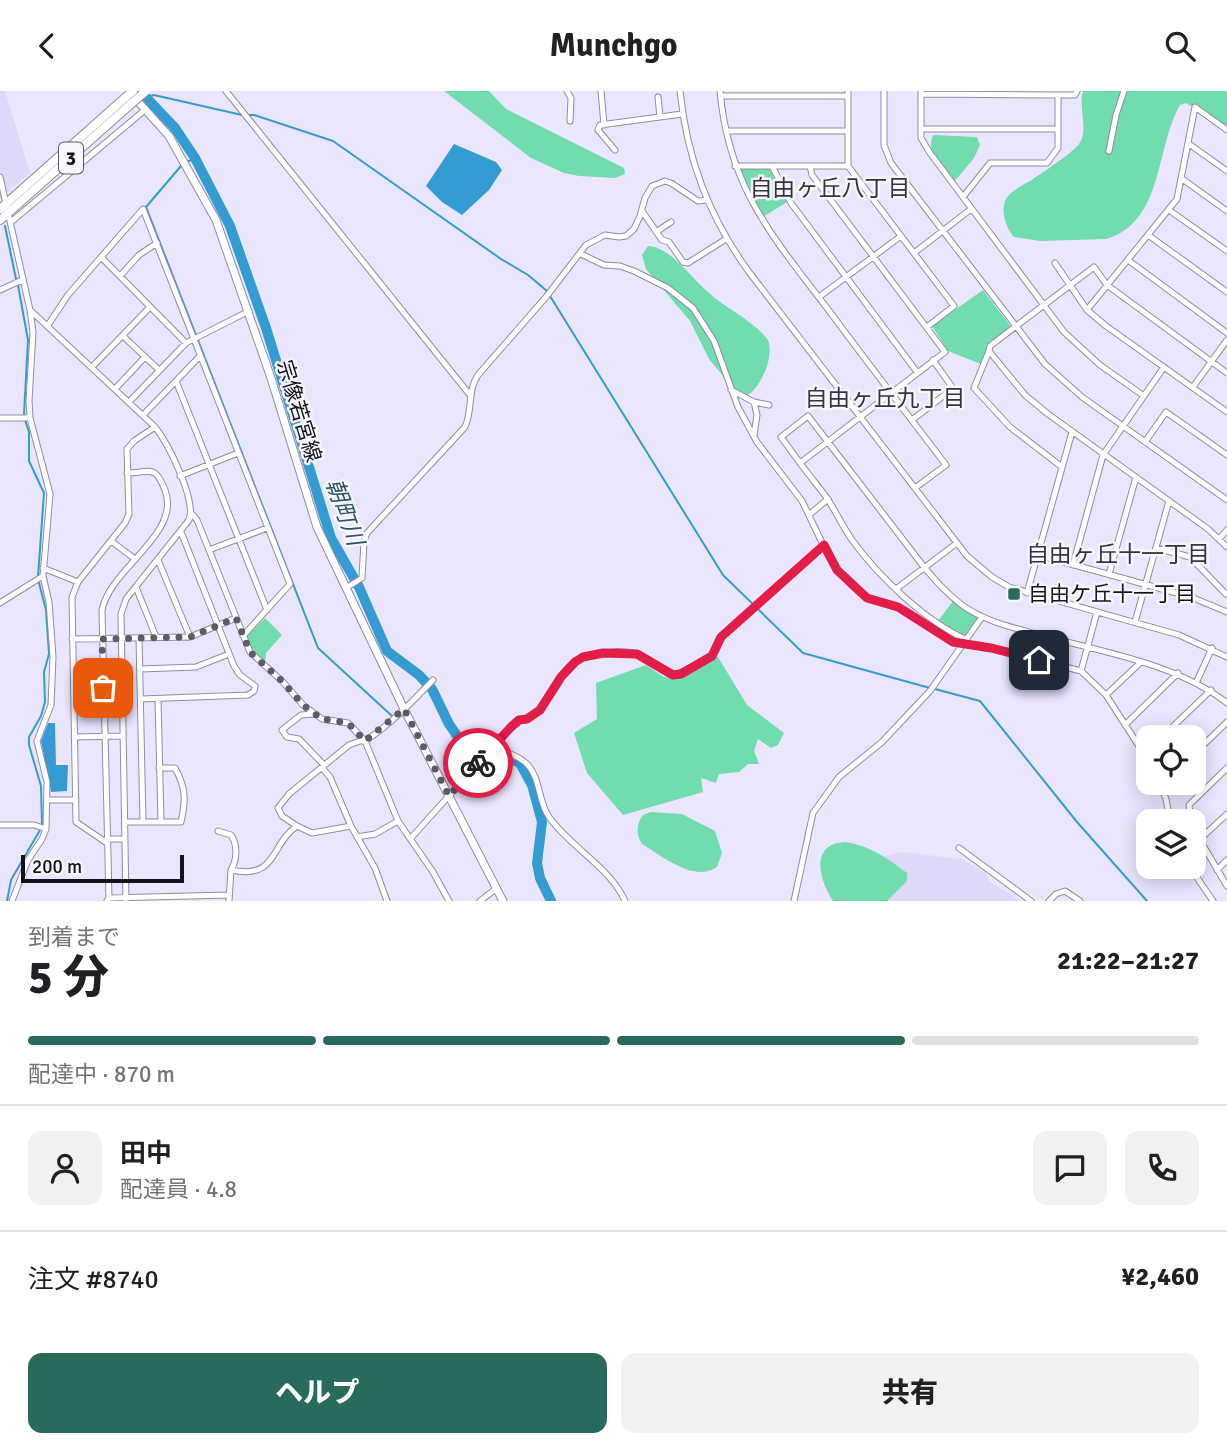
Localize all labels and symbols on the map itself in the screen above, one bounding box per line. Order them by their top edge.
road number: 3 [59,143,83,173]
district label: 自由ヶ丘八丁目 [750,174,911,203]
street label: 宗像若宮線 [271,357,327,465]
district label: 自由ヶ丘九丁目 [805,384,966,413]
water label: 朝町川 [319,475,371,552]
district label: 自由ヶ丘十一丁目 [1026,540,1210,569]
place label: 自由ケ丘十一丁目 [1028,581,1196,607]
marker: 自由ケ丘十一丁目 [1006,586,1022,602]
pin [1009,630,1069,690]
pin [73,658,133,718]
courier [443,728,513,798]
scale bar [21,852,184,884]

